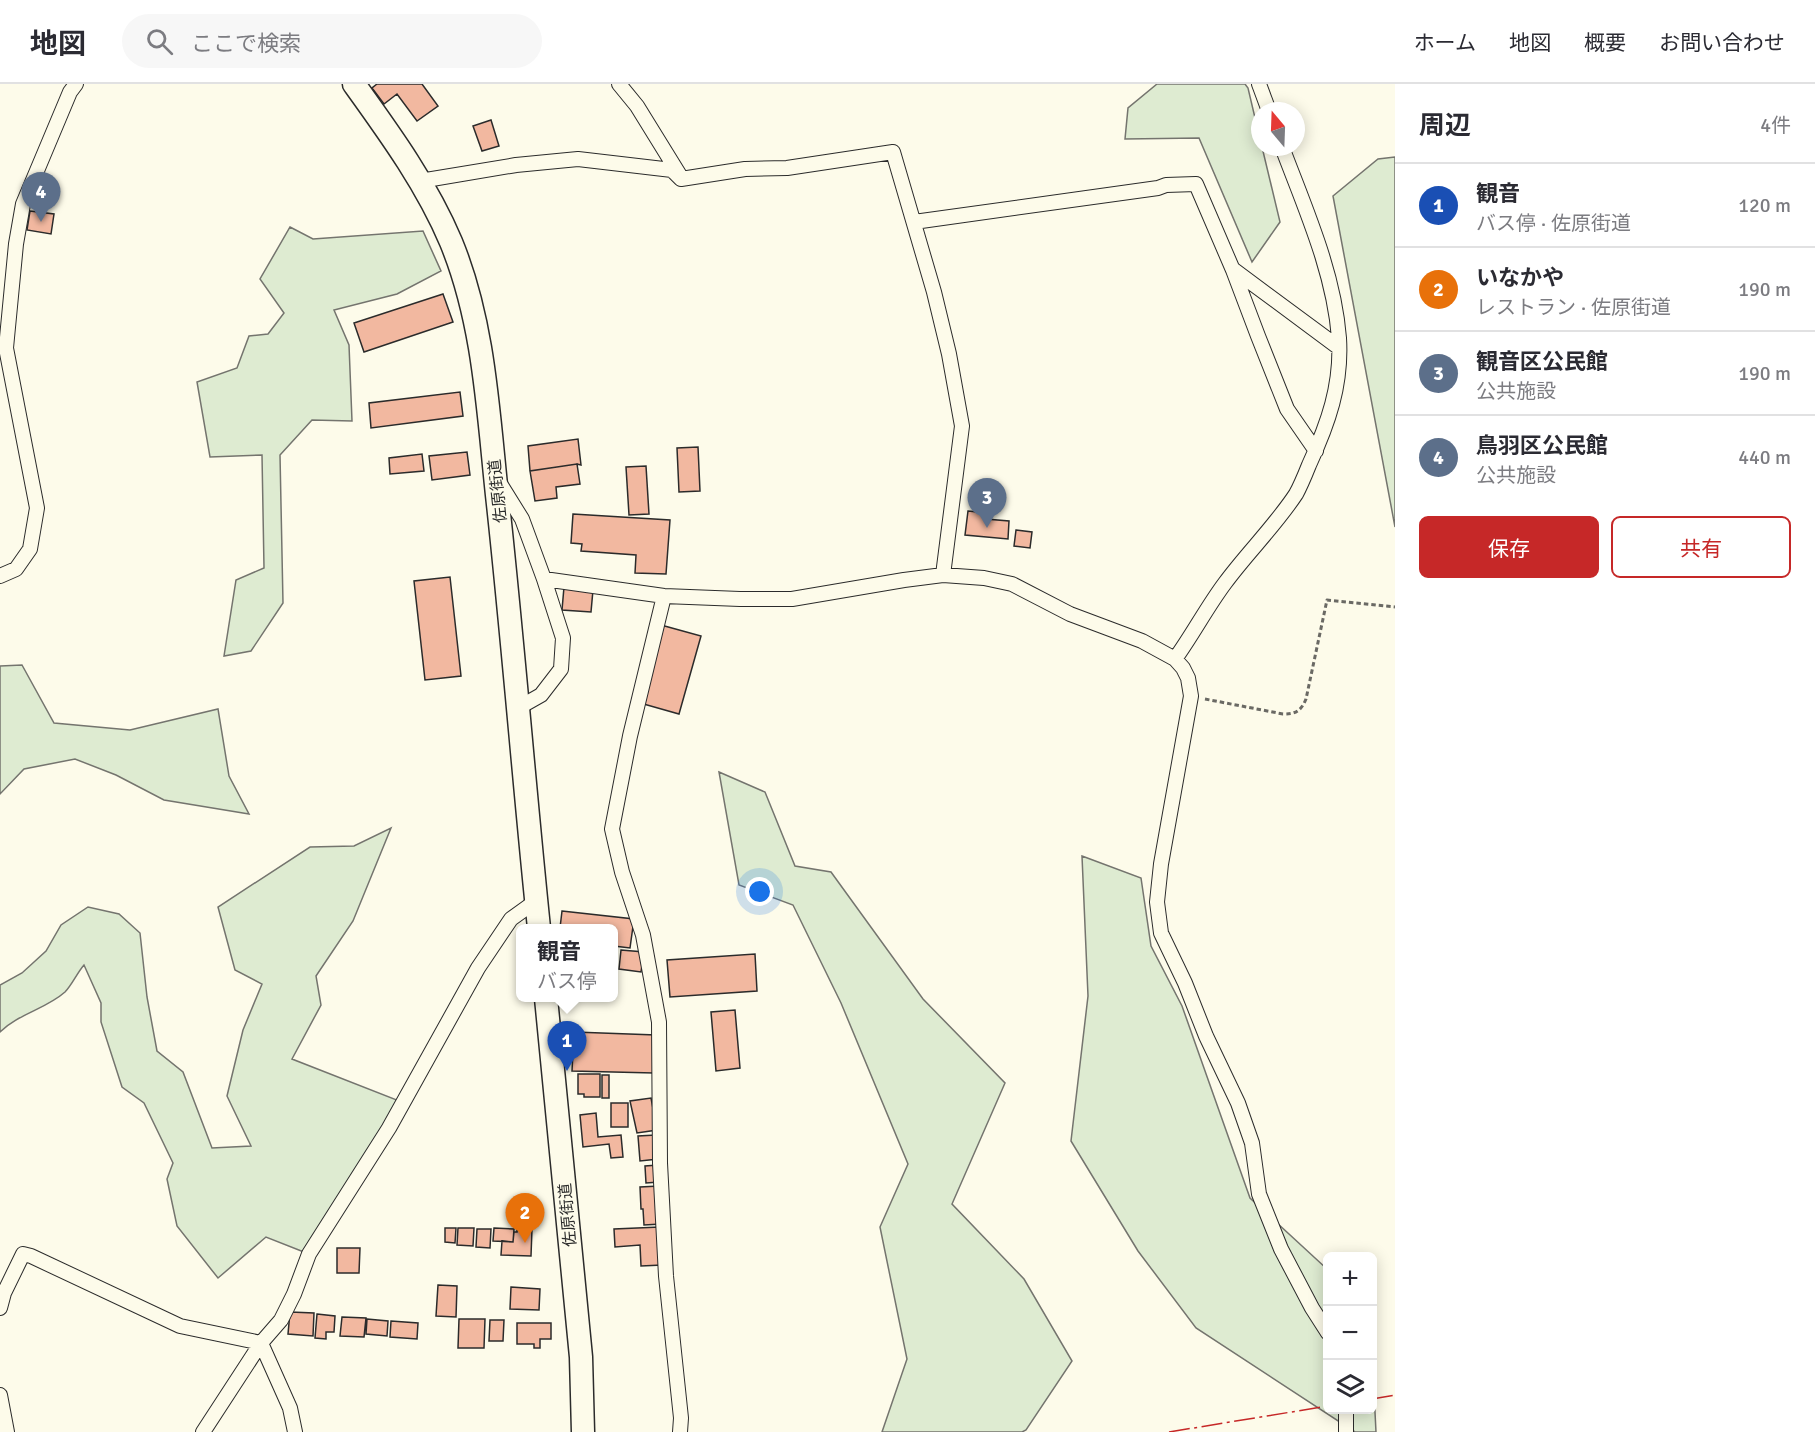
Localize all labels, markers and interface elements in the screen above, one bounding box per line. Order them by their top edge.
search box [122,14,542,68]
icon: search [143,25,176,58]
text: 地図 [30,27,86,61]
text: ここで検索 [191,30,301,57]
text: ホーム [1414,30,1476,56]
text: 地図 [1509,30,1551,56]
text: 概要 [1584,30,1626,56]
text: お問い合わせ [1659,30,1785,56]
north arrow [1251,102,1305,156]
text: 周辺 [1419,110,1471,142]
text: 4件 [1760,113,1791,138]
pin: 4 [22,172,60,222]
text: 観音 [1476,180,1520,207]
text: 1 [1433,193,1444,218]
text: 120 m [1738,193,1791,218]
text: バス停 · 佐原街道 [1476,211,1631,236]
text: いなかや [1476,264,1564,291]
text: 2 [1433,277,1444,302]
text: 190 m [1738,277,1791,302]
text: レストラン · 佐原街道 [1476,295,1671,320]
text: 観音区公民館 [1476,348,1608,375]
text: 3 [1433,361,1444,386]
text: 190 m [1738,361,1791,386]
text: 公共施設 [1476,379,1556,404]
text: 鳥羽区公民館 [1476,432,1608,459]
text: 4 [1433,445,1444,470]
text: 440 m [1738,445,1791,470]
street label: 佐原街道 [485,458,511,524]
text: 公共施設 [1476,463,1556,488]
pin: 3 [968,478,1006,528]
button: 保存 [1419,516,1599,578]
button: 共有 [1611,516,1791,578]
your location [745,877,774,906]
popup [516,924,618,1002]
text: 観音 [537,938,581,965]
text: バス停 [537,969,597,994]
pin: 1 [548,1022,586,1071]
street label: 佐原街道 [555,1182,581,1248]
pin: 2 [506,1194,544,1243]
map controls [1323,1252,1377,1414]
button: + [1323,1252,1377,1306]
button: − [1323,1306,1377,1360]
button: layers [1323,1360,1377,1414]

